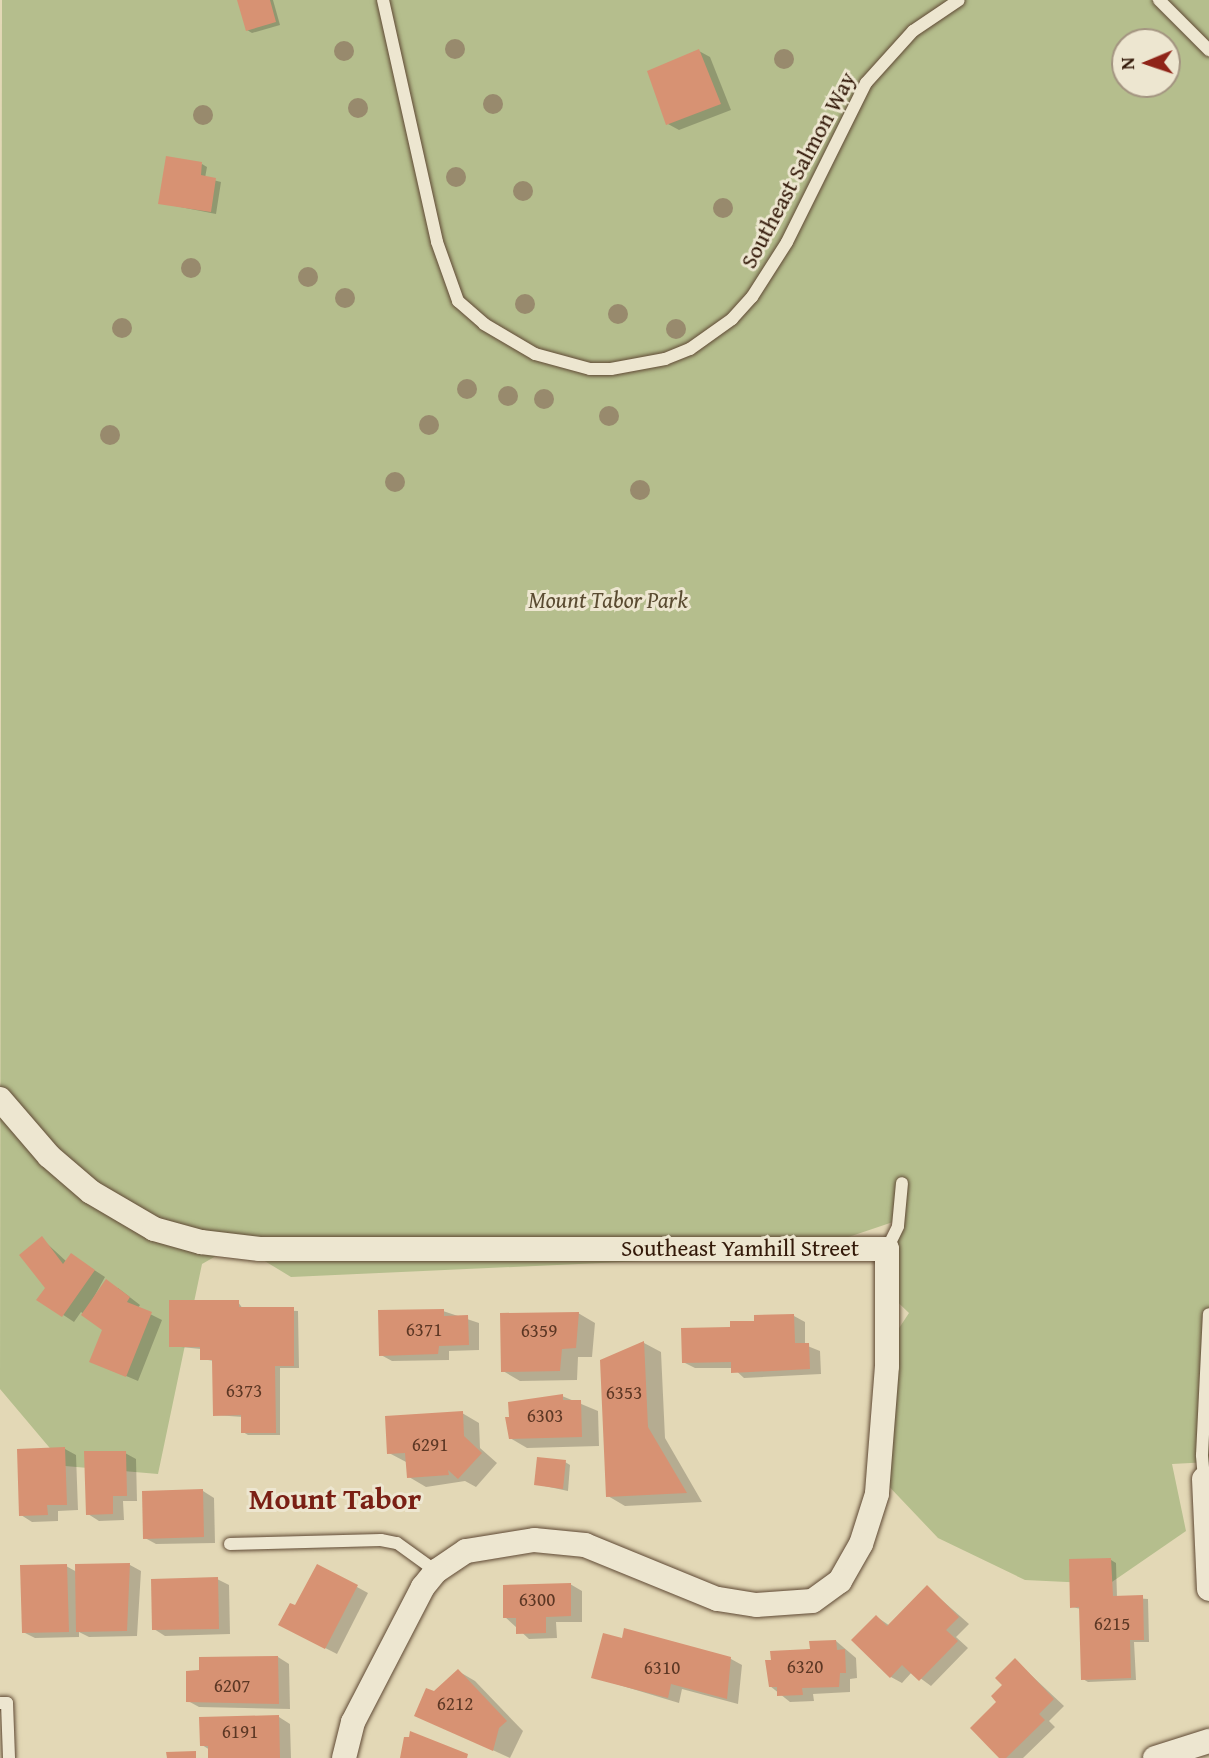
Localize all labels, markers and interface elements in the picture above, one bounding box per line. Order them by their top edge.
north arrow [1111,28,1181,98]
text: N [1113,57,1141,71]
street label: Southeast Salmon Way [735,67,861,273]
park label: Mount Tabor Park [528,586,688,614]
street label: Southeast Yamhill Street [621,1234,859,1262]
house number: 6371 [406,1319,442,1341]
house number: 6359 [521,1320,557,1342]
house number: 6373 [226,1380,262,1402]
house number: 6353 [606,1382,642,1404]
house number: 6303 [527,1405,563,1427]
house number: 6291 [412,1434,448,1456]
district label: Mount Tabor [249,1480,421,1516]
house number: 6300 [519,1589,555,1611]
house number: 6215 [1094,1613,1130,1635]
house number: 6320 [787,1656,823,1678]
house number: 6310 [644,1657,680,1679]
house number: 6207 [214,1675,250,1697]
house number: 6212 [437,1693,473,1715]
house number: 6191 [222,1721,258,1743]

